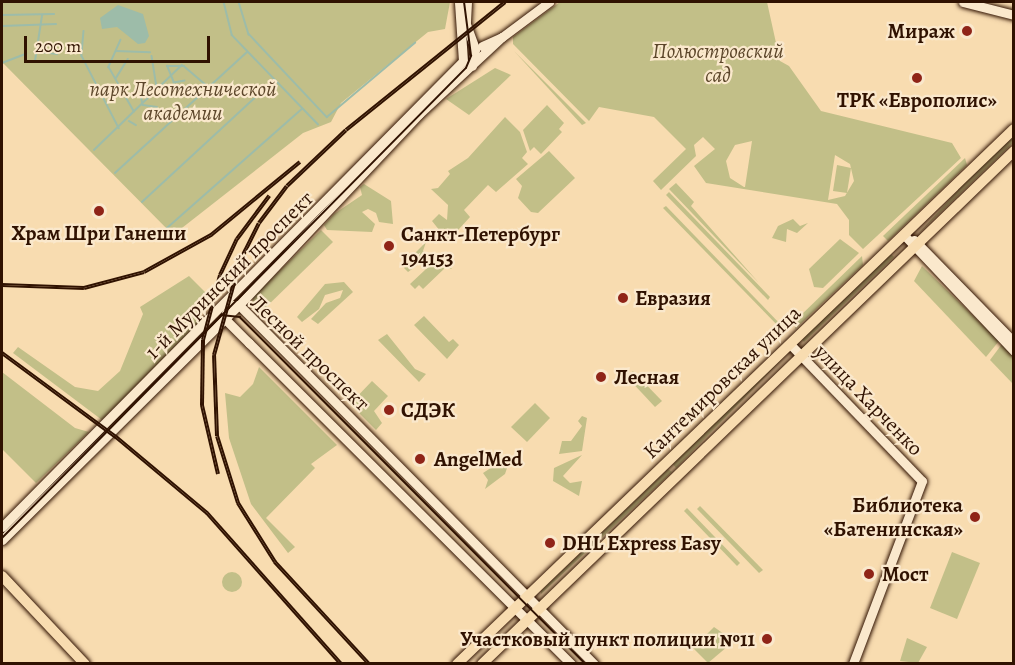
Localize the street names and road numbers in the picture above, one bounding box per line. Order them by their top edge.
street label: 1-й Муринский проспект [140,186,318,364]
street label: Лесной проспект [245,290,375,416]
street label: Кантемировская улица [638,300,806,464]
street label: улица Харченко [810,339,928,461]

